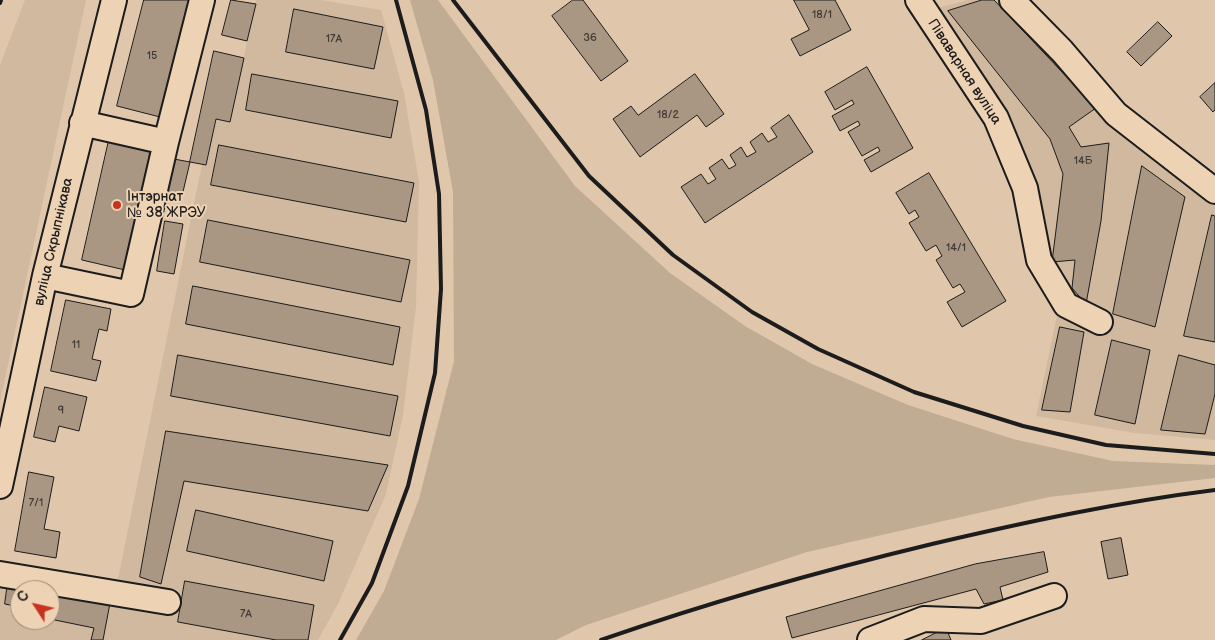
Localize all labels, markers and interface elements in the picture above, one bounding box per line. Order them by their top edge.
house number: 18/1 [812,8,832,22]
street label: Піваварная вуліца [924,16,1004,128]
house number: 36 [583,31,597,45]
house number: 17А [326,32,342,46]
house number: 15 [147,49,157,63]
house number: 18/2 [657,108,679,122]
house number: 14Б [1074,154,1092,168]
street label: вуліца Скрыпнікава [31,176,77,308]
place label: Інтэрнат № 38 ЖРЭУ [127,189,206,222]
marker: Інтэрнат № 38 ЖРЭУ [111,199,123,211]
house number: 14/1 [946,241,966,255]
house number: 11 [72,338,80,352]
house number: 9 [58,404,64,418]
house number: 7/1 [29,496,43,510]
north arrow [10,580,60,630]
text: С [13,588,33,606]
house number: 7А [240,607,252,621]

